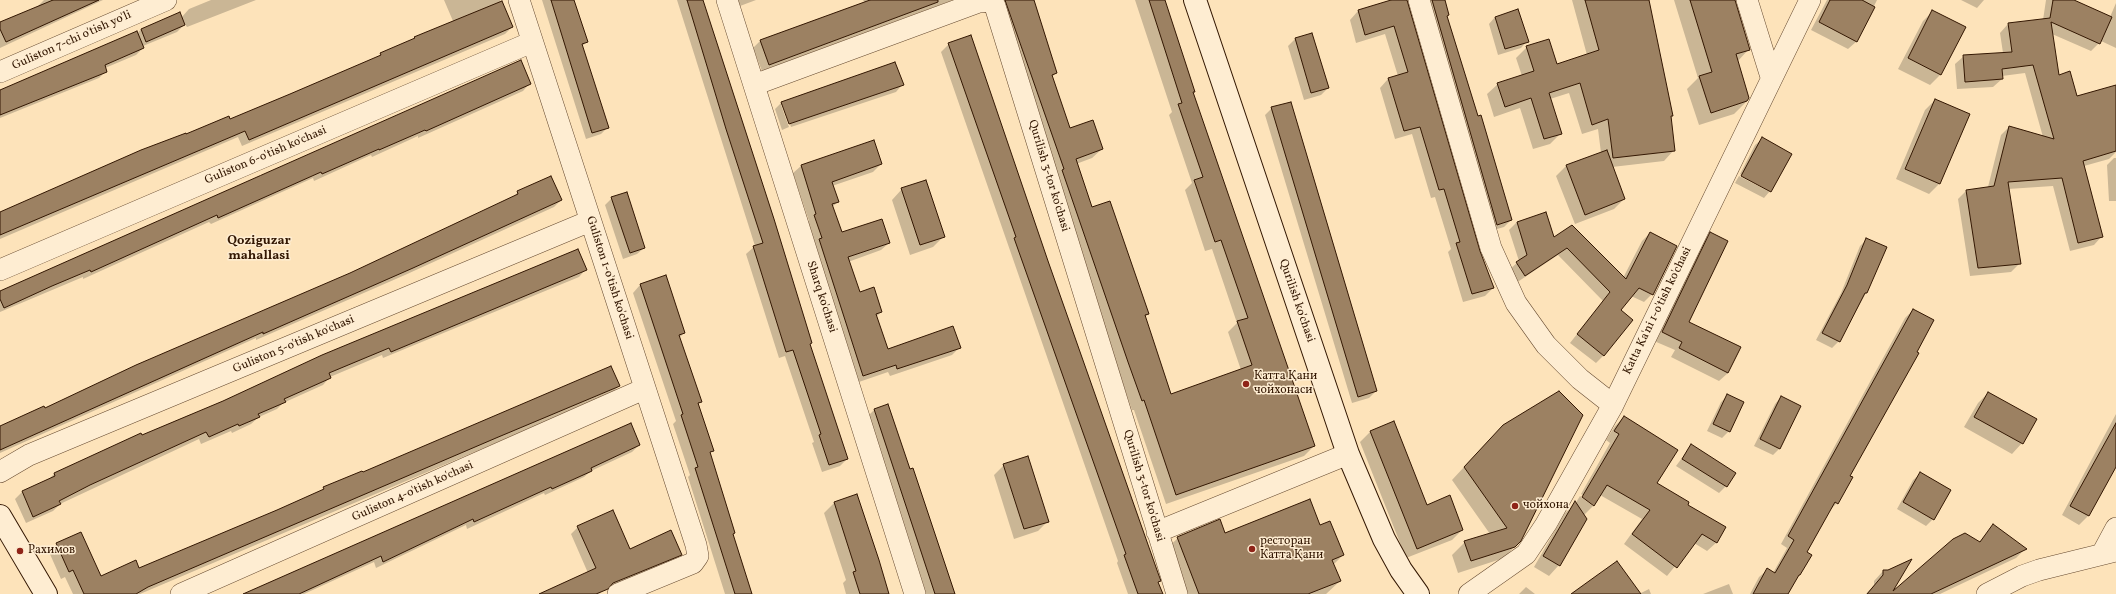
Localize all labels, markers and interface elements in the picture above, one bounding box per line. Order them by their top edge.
street label: Guliston 7-chi o'tish yo'li [10,8,134,74]
street label: Qurilish 3-tor ko'chasi [1024,118,1072,234]
street label: Guliston 6-o'tish ko'chasi [203,124,329,188]
street label: Guliston 1-o'tish ko'chasi [582,214,636,342]
district label: Qoziguzar mahallasi [227,234,291,265]
street label: Katta Ka'ni 1-o'tish ko'chasi [1621,245,1695,377]
street label: Qurilish ko'chasi [1275,258,1317,344]
street label: Sharq ko'chasi [803,259,839,335]
street label: Guliston 5-o'tish ko'chasi [231,313,357,377]
place label: Катта Қани чойхонаси [1254,370,1317,398]
marker: Катта Қани чойхонаси [1241,379,1251,389]
street label: Qurilish 3-tor ko'chasi [1119,428,1167,544]
street label: Guliston 4-o'tish ko'chasi [350,459,476,525]
place label: чойхона [1523,499,1569,513]
marker: чойхона [1510,501,1520,511]
place label: ресторан Катта Қани [1260,535,1323,563]
place label: Рахимов [28,544,75,558]
marker: ресторан Катта Қани [1247,544,1257,554]
marker: Рахимов [15,546,25,556]

